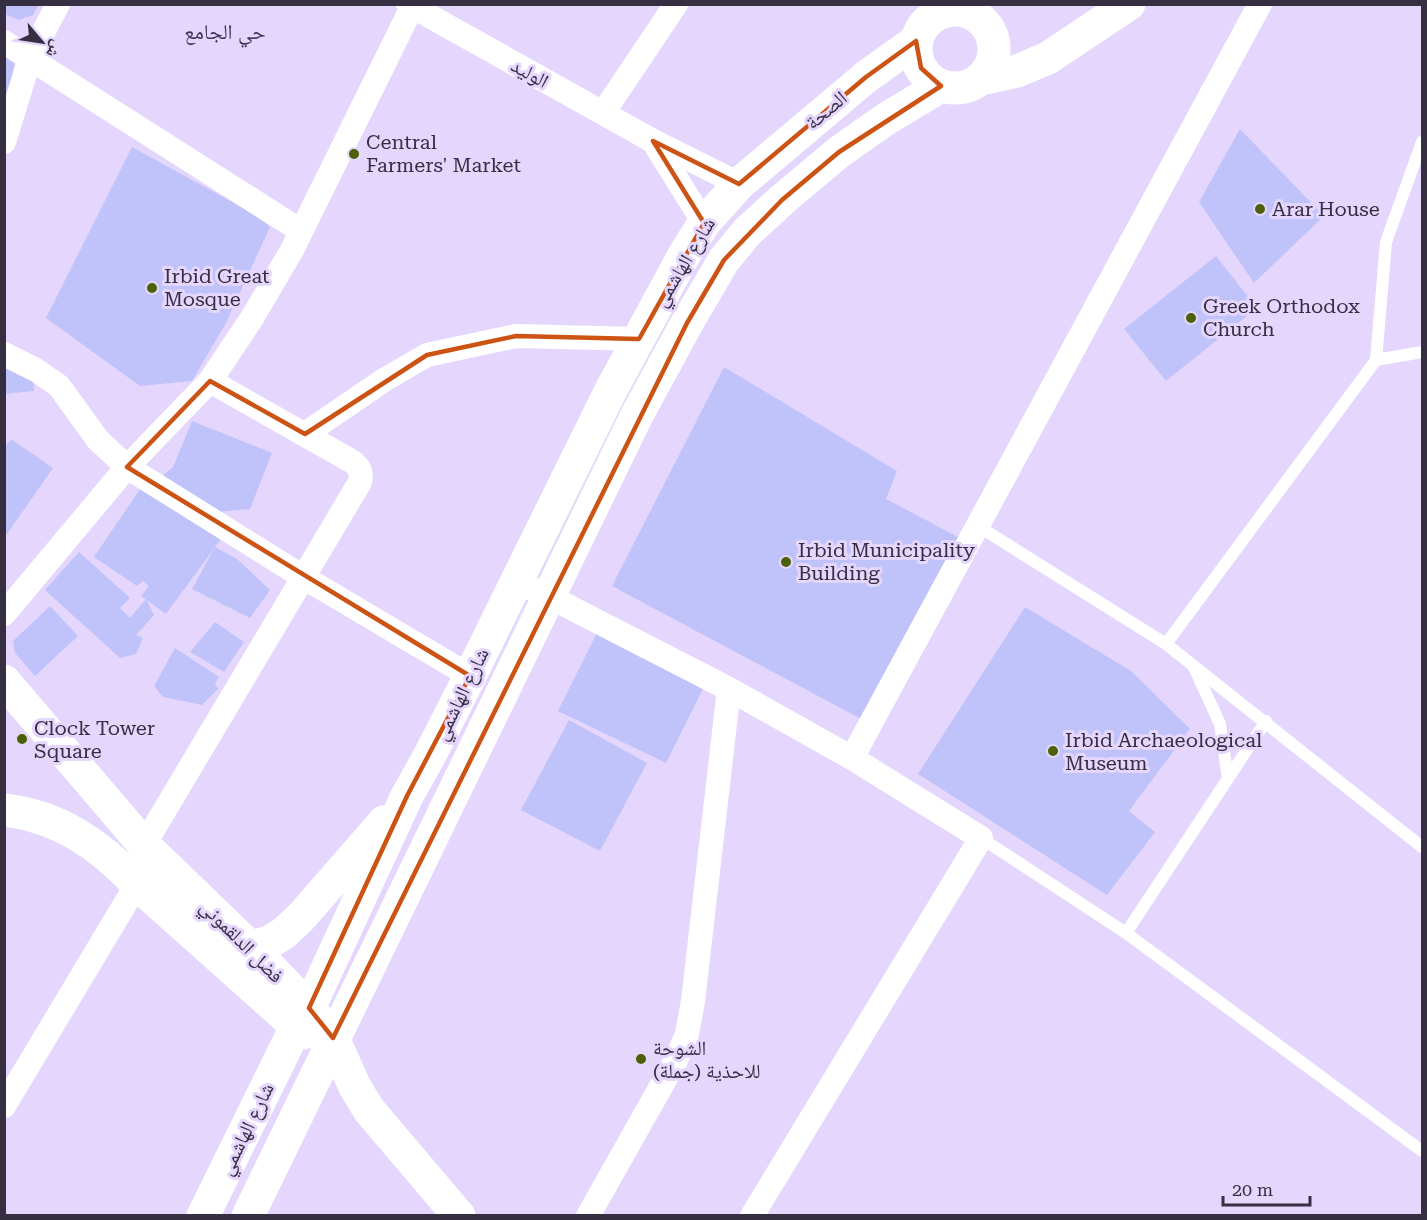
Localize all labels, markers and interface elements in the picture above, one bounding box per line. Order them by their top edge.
north arrow [12,12,72,72]
district label: حي الجامع [184,20,266,48]
text: ش [42,37,67,61]
street label: الوليد [507,53,553,93]
street label: الصحة [800,86,852,134]
place label: Central Farmers' Market [366,130,521,177]
marker: Central Farmers' Market [347,147,361,161]
place label: Arar House [1272,197,1380,221]
marker: Arar House [1253,202,1267,216]
street label: شارع الهاشمي [648,213,724,313]
place label: Irbid Great Mosque [164,264,270,311]
marker: Irbid Great Mosque [145,281,159,295]
place label: Greek Orthodox Church [1203,294,1360,341]
marker: Greek Orthodox Church [1184,311,1198,325]
place label: Irbid Municipality Building [798,538,975,585]
marker: Irbid Municipality Building [779,555,793,569]
street label: شارع الهاشمي [428,644,497,746]
place label: Clock Tower Square [34,716,155,763]
place label: Irbid Archaeological Museum [1065,728,1262,775]
marker: Clock Tower Square [15,732,29,746]
marker: Irbid Archaeological Museum [1046,744,1060,758]
street label: فضل الدلقموني [192,894,289,991]
place label: الشوحة للاحذية (جملة) [653,1036,761,1083]
marker: الشوحة للاحذية (جملة) [634,1052,648,1066]
street label: شارع الهاشمي [213,1079,282,1181]
scale bar [1223,1169,1310,1207]
text: 20 m [1232,1179,1273,1200]

